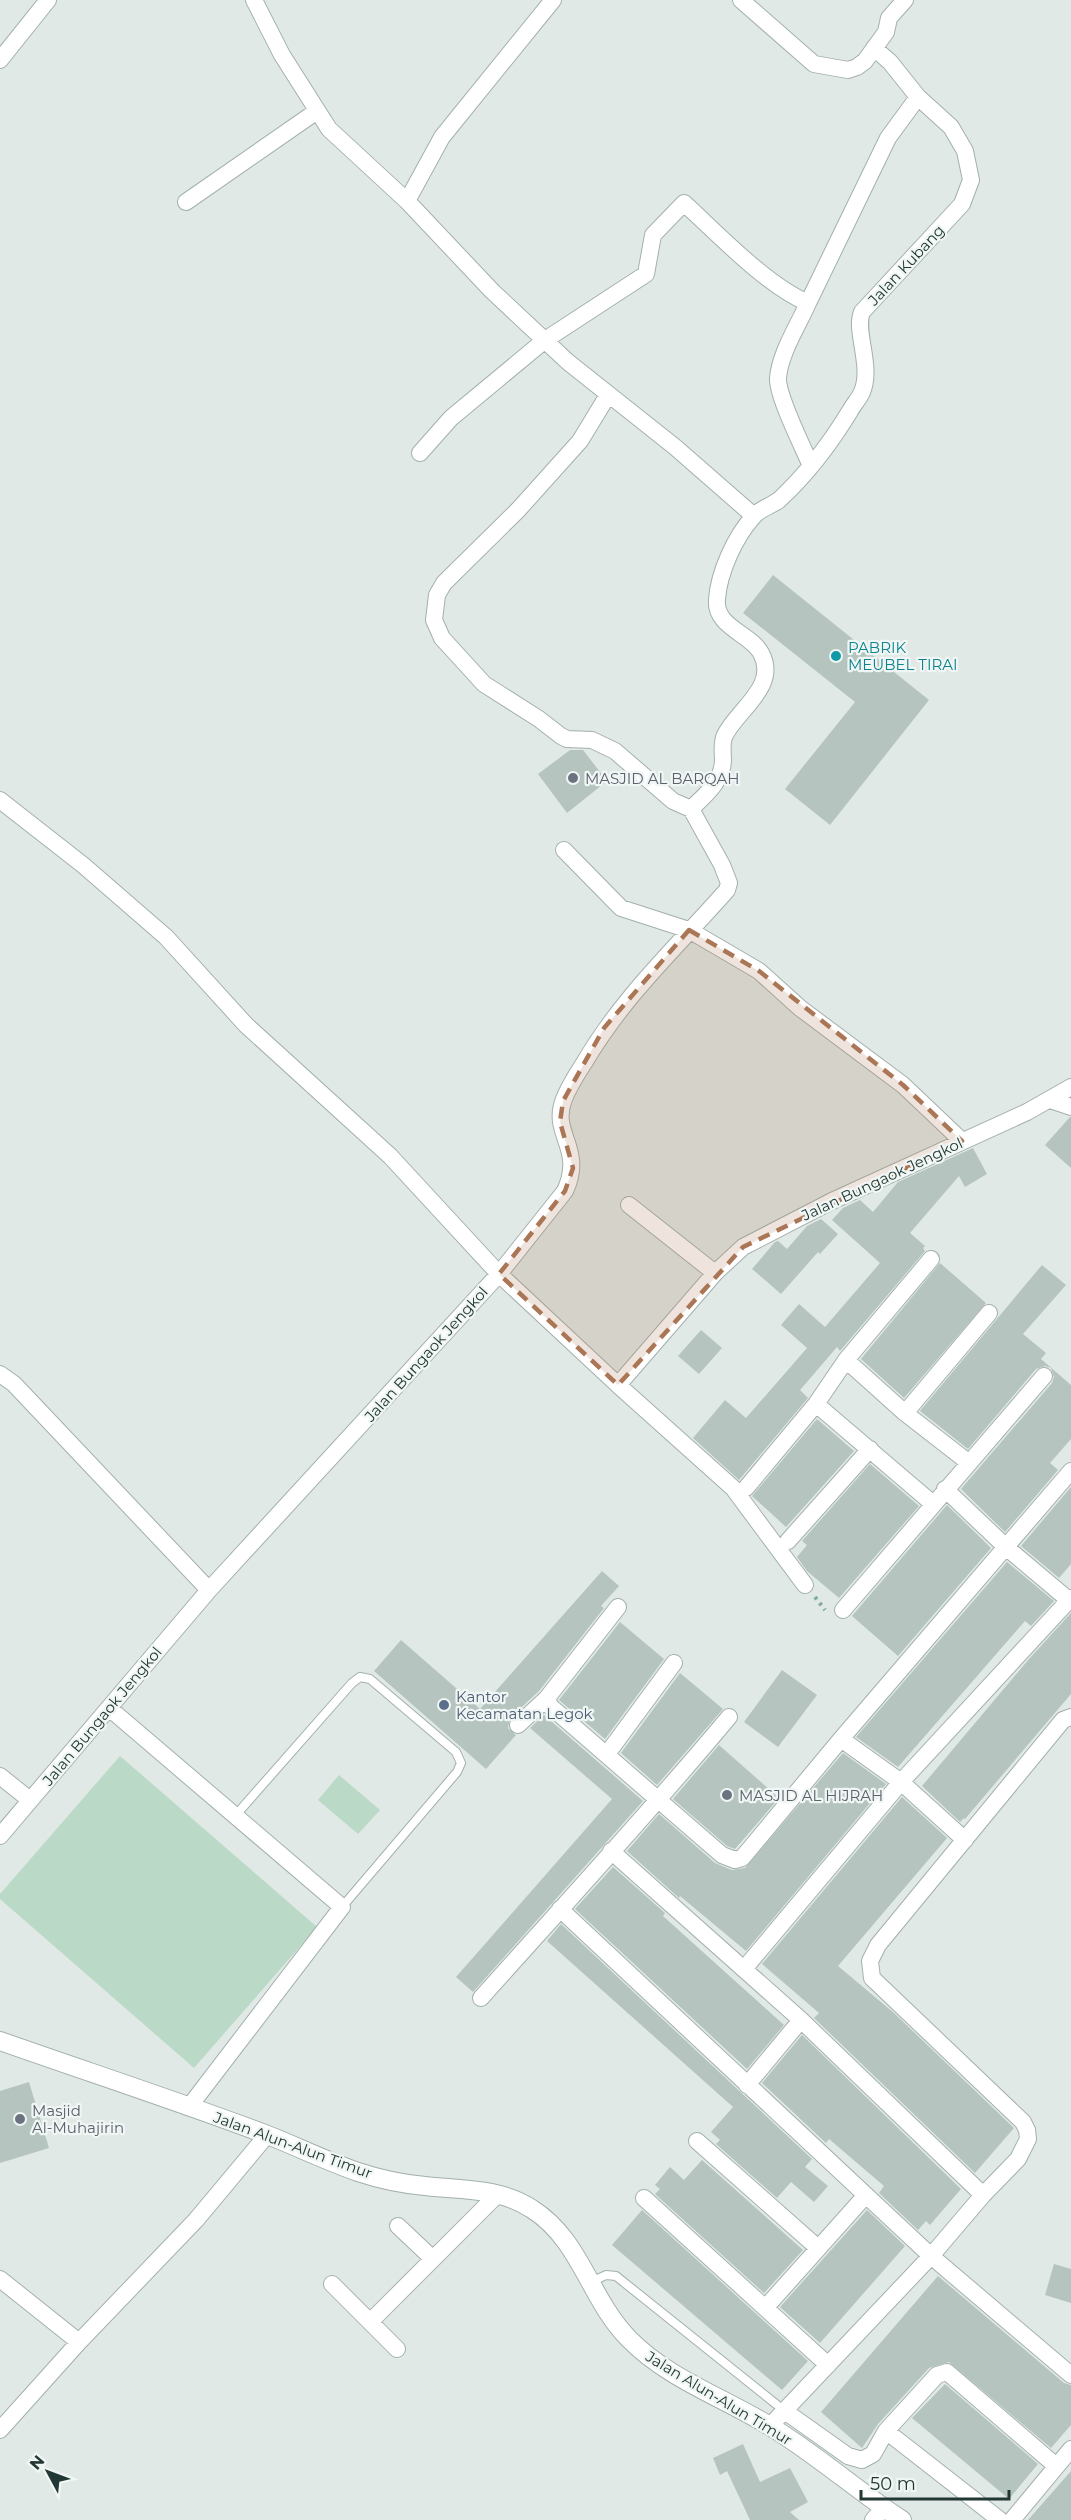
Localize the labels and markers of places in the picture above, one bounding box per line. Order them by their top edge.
place label: PABRIK MEUBEL TIRAI [848,638,958,674]
marker: PABRIK MEUBEL TIRAI [829,649,843,663]
place label: MASJID AL BARQAH [585,769,739,788]
marker: MASJID AL BARQAH [566,771,580,785]
place label: Kantor Kecamatan Legok [456,1687,593,1723]
marker: Kantor Kecamatan Legok [437,1698,451,1712]
place label: MASJID AL HIJRAH [739,1786,883,1805]
marker: MASJID AL HIJRAH [720,1788,734,1802]
place label: Masjid Al-Muhajirin [32,2101,124,2137]
marker: Masjid Al-Muhajirin [13,2112,27,2126]

